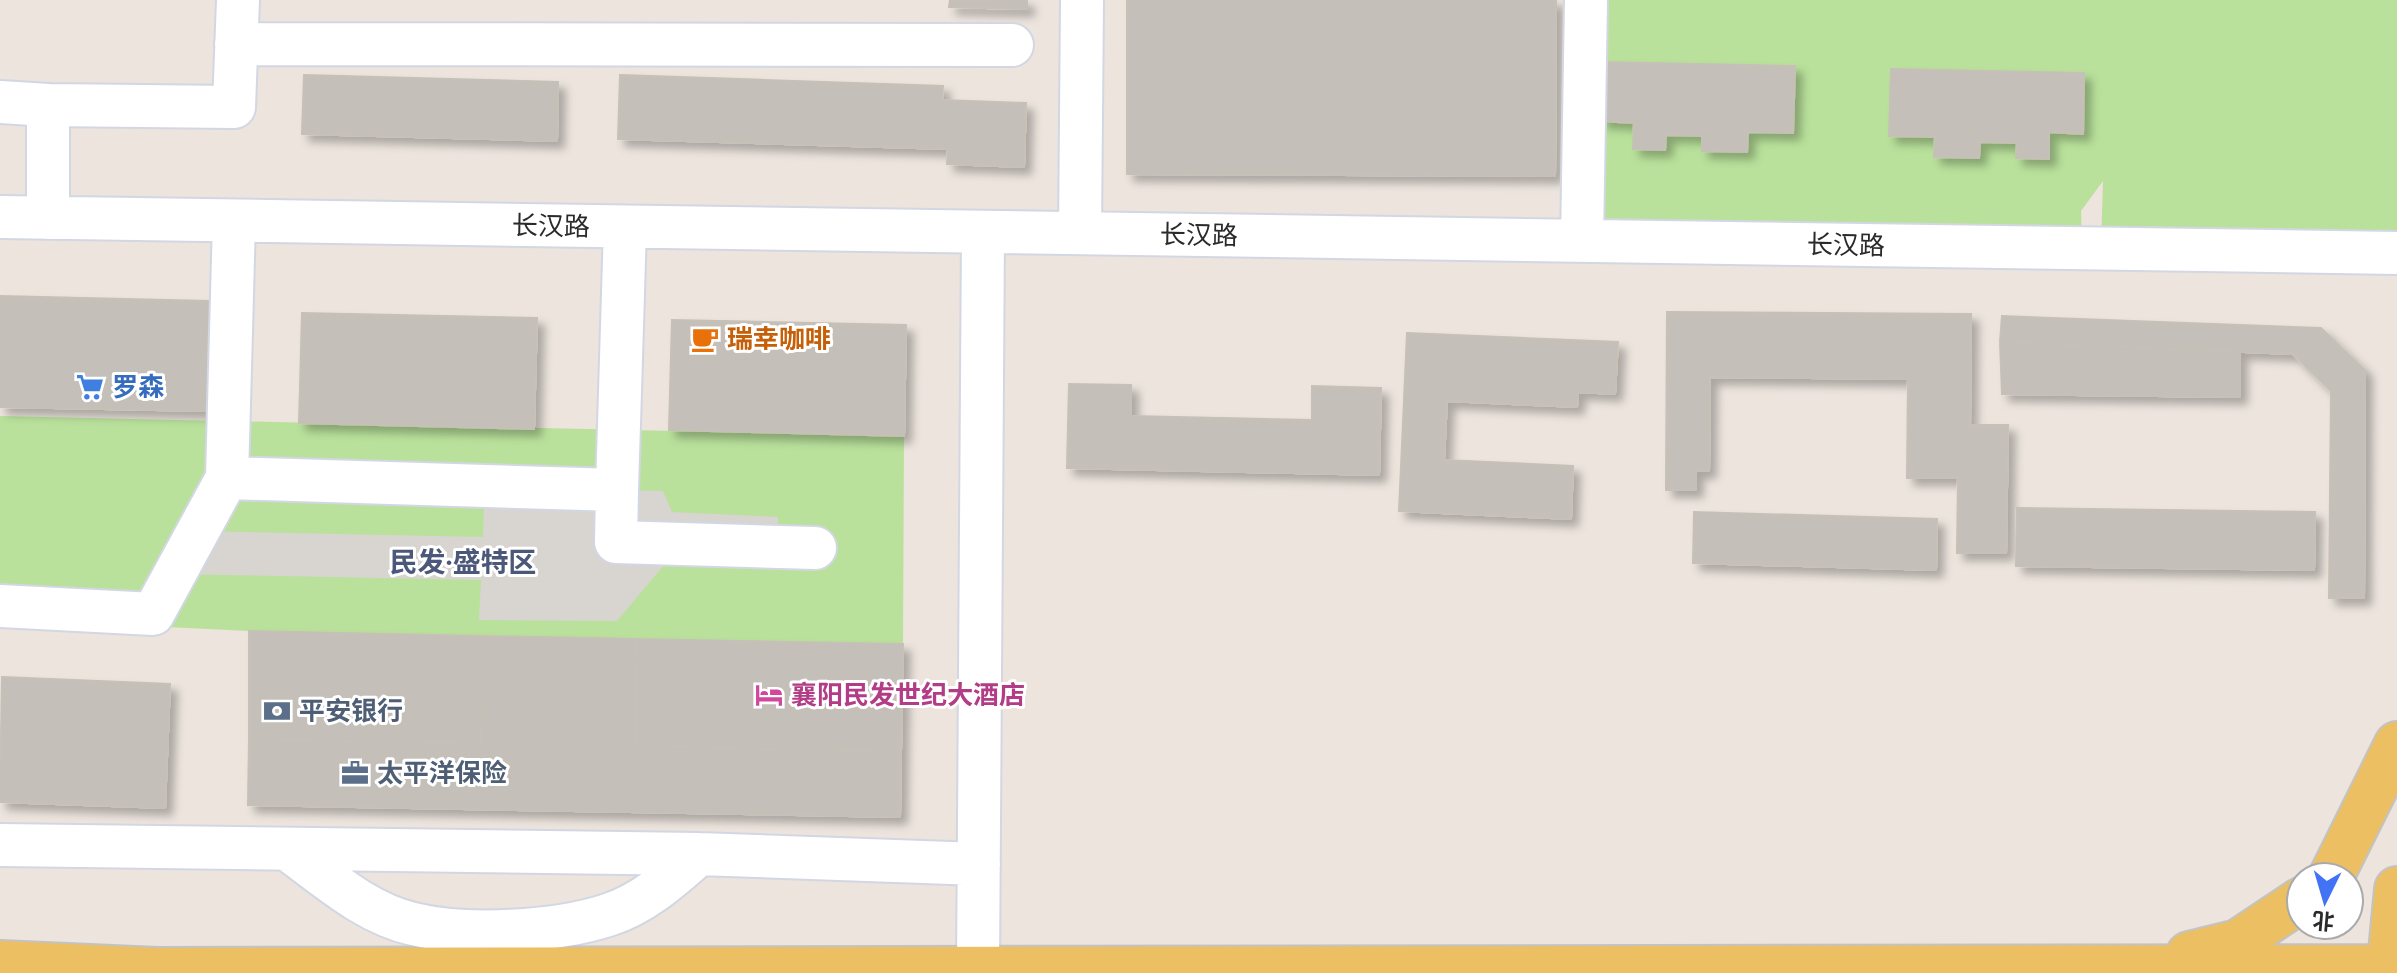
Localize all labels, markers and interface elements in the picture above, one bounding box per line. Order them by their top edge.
street label: 长汉路 [512,208,590,244]
street label: 长汉路 [1160,217,1238,253]
street label: 长汉路 [1807,227,1885,263]
place label: 瑞幸咖啡 [727,322,831,356]
cafe icon: 瑞幸咖啡 [690,324,720,354]
place label: 罗森 [112,370,164,404]
supermarket icon: 罗森 [75,372,105,402]
district label: 民发·盛特区 [389,544,537,581]
place label: 襄阳民发世纪大酒店 [791,678,1025,712]
hotel icon: 襄阳民发世纪大酒店 [754,680,784,710]
place label: 平安银行 [299,694,403,728]
bank icon: 平安银行 [262,696,292,726]
place label: 太平洋保险 [377,756,507,790]
office icon: 太平洋保险 [340,758,370,788]
north arrow [2285,861,2365,941]
text: 北 [2311,905,2336,936]

